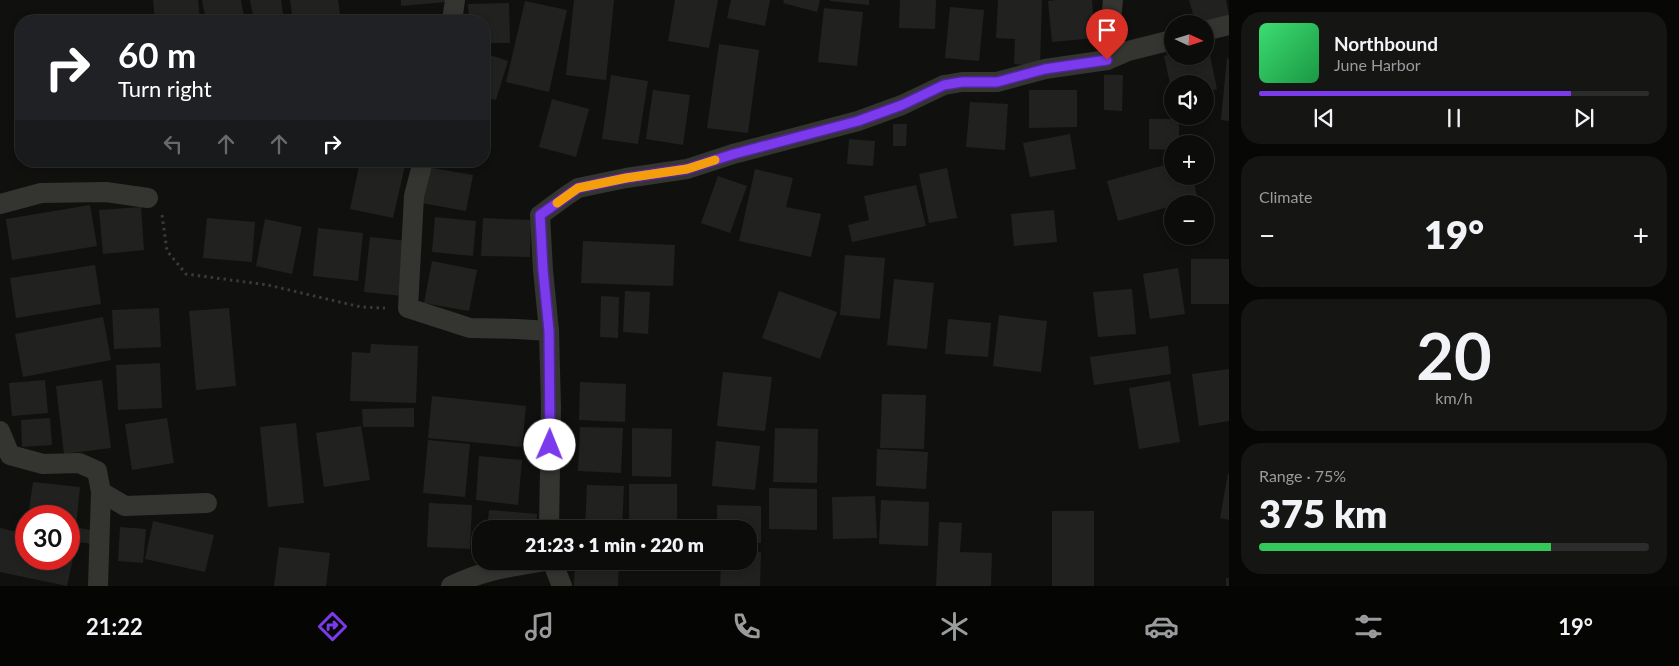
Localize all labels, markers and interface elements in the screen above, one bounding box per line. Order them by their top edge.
pin [1086,9,1128,60]
north arrow [1164,15,1214,65]
map controls [1164,15,1214,245]
icon: arrive [1093,16,1121,44]
text: Northbound [1334,32,1438,55]
text: 60 m [118,33,196,75]
icon: right [35,35,100,100]
text: June Harbor [1334,55,1421,74]
text: Turn right [118,75,212,102]
button: sound [1164,75,1214,125]
icon: previous [1310,104,1338,132]
icon: pause [1440,104,1468,132]
icon: next [1570,104,1598,132]
icon: left [159,130,187,158]
icon: ahead [212,130,240,158]
icon: ahead [265,130,293,158]
icon: right [318,130,346,158]
button: + [1164,135,1214,185]
text: Climate [1259,187,1312,206]
button: − [1164,195,1214,245]
text: 19° [1424,211,1484,257]
text: − [1259,218,1275,252]
text: + [1633,218,1649,252]
text: 20 [1416,316,1492,394]
text: km/h [1435,388,1473,407]
position arrow [523,418,575,470]
text: Range · 75% [1259,466,1346,485]
text: 375 km [1259,490,1387,536]
speed limit sign: 30 [15,505,80,570]
text: 21:23 · 1 min · 220 m [525,533,704,556]
icon: directions [315,609,350,644]
icon: music [522,609,557,644]
icon: phone [729,609,764,644]
icon: climate [937,609,972,644]
icon: car [1144,609,1179,644]
icon: filters [1351,609,1386,644]
text: 21:22 [86,613,143,640]
text: 19° [1558,613,1593,640]

